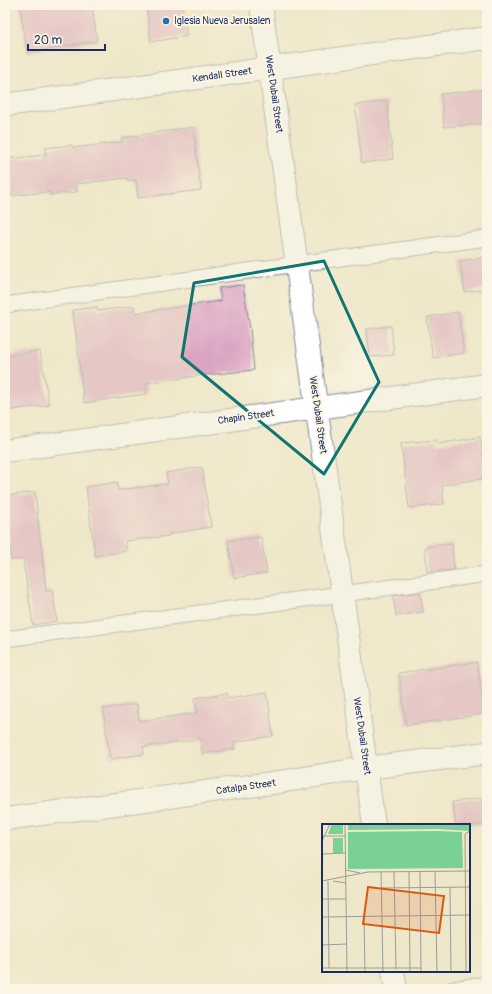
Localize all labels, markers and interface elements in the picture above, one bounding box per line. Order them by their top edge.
place label: Iglesia Nueva Jerusalen [174,15,271,27]
marker: Iglesia Nueva Jerusalen [161,16,171,26]
scale bar [28,26,105,52]
text: 20 m [34,33,63,48]
street label: West Dubail Street [263,54,286,135]
street label: Kendall Street [191,65,254,85]
street label: West Dubail Street [307,375,330,456]
street label: Chapin Street [217,407,276,427]
street label: West Dubail Street [351,696,374,777]
street label: Catalpa Street [215,777,278,797]
inset map [322,824,470,972]

